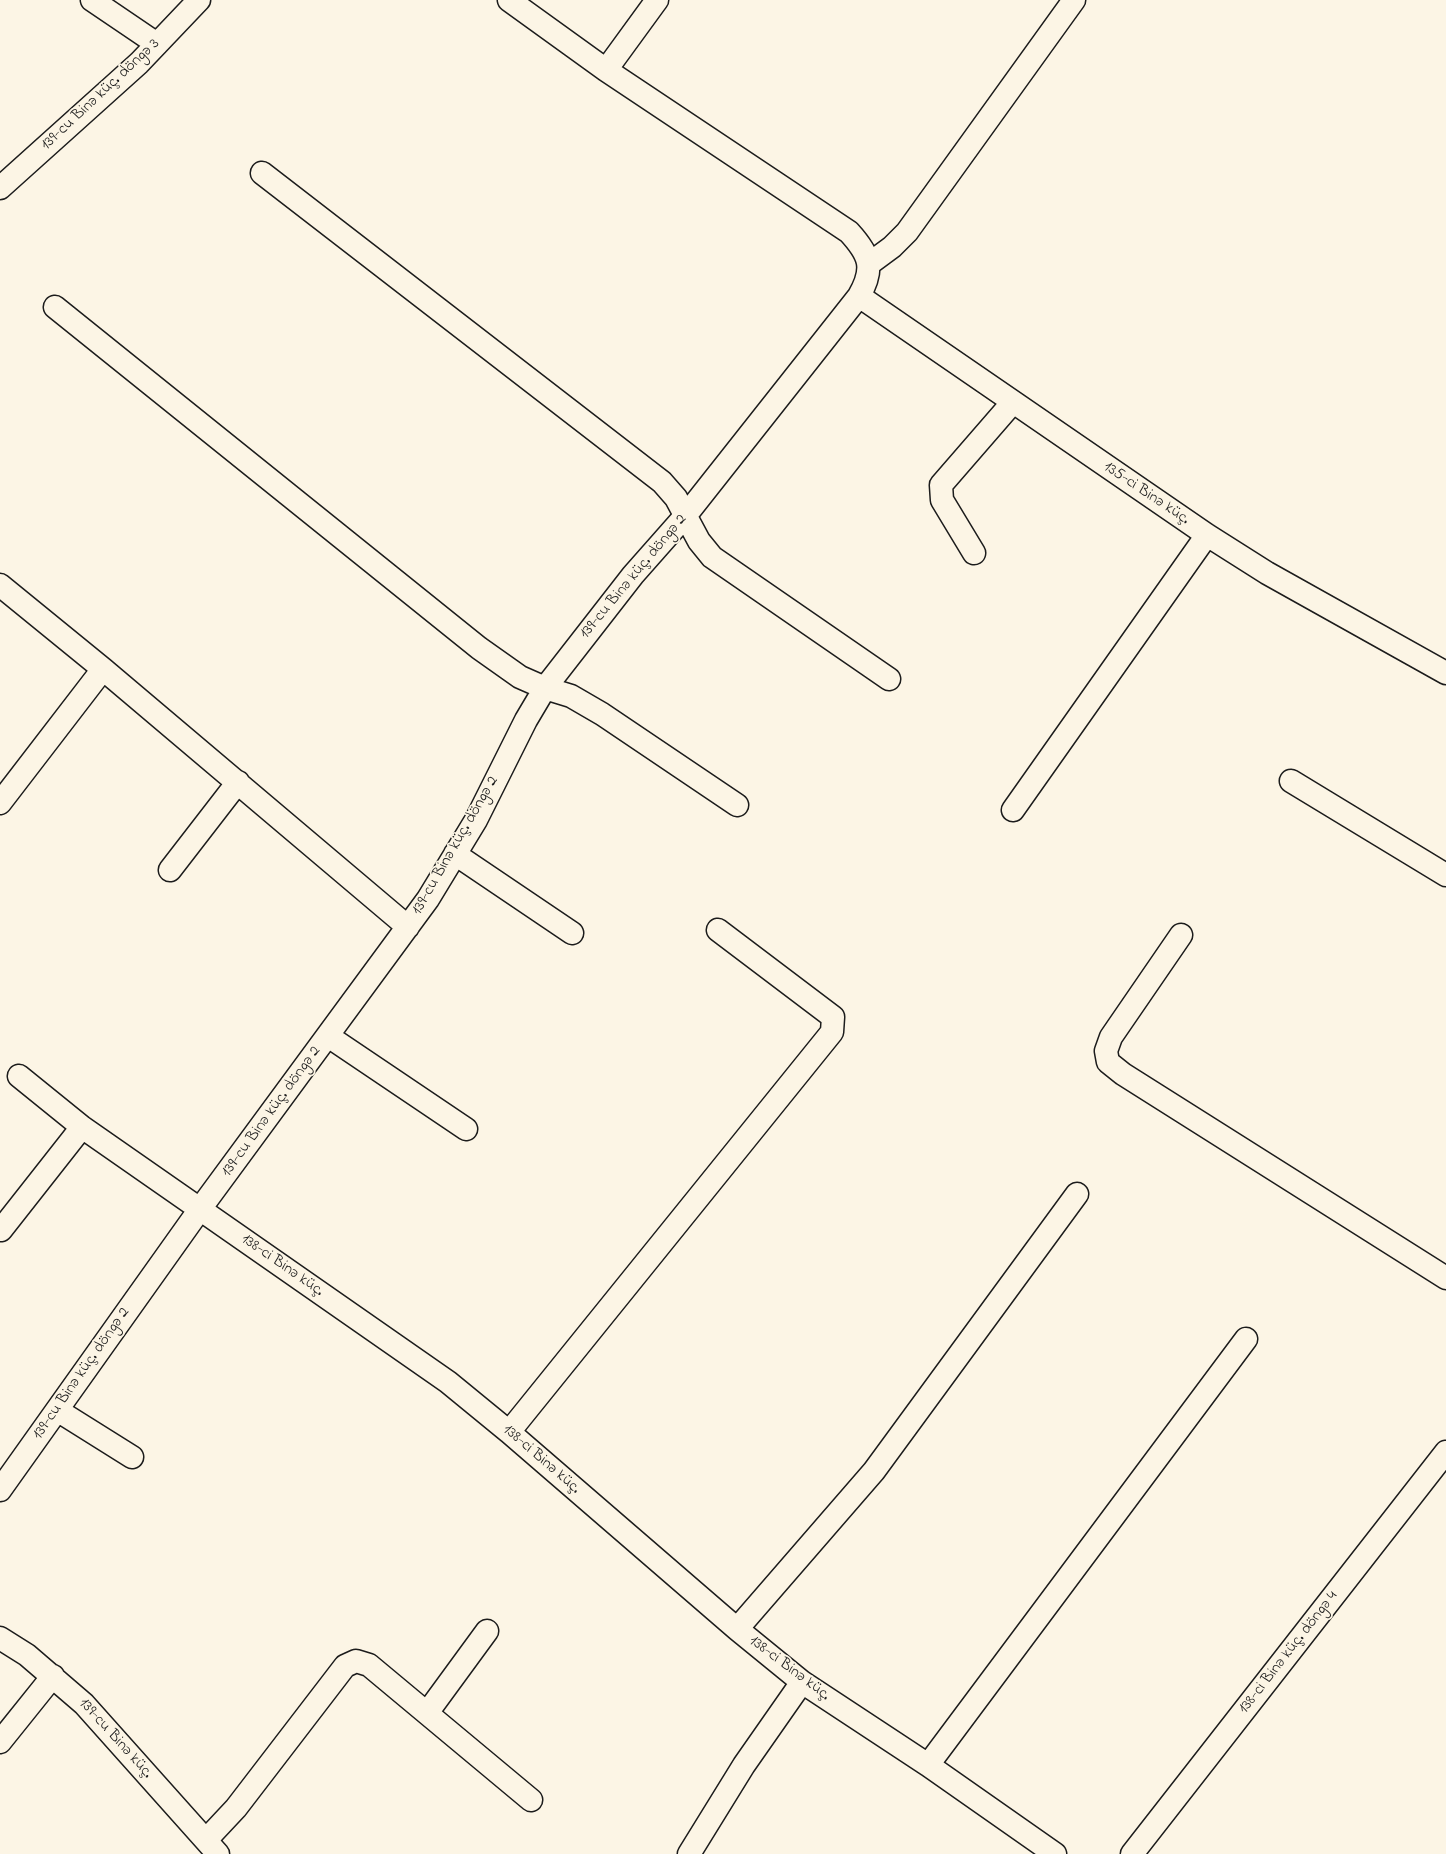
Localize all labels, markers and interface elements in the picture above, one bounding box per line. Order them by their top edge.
street label: 139-cu Binə küç. döngə 3 [38,35,164,155]
street label: 135-ci Binə küç. [1099,458,1193,530]
street label: 139-cu Binə küç. döngə 2 [576,511,692,643]
street label: 139-cu Binə küç. döngə 2 [408,773,504,919]
street label: 139-cu Binə küç. döngə 2 [218,1043,326,1181]
street label: 138-ci Binə küç. [237,1230,327,1302]
street label: 139-cu Binə küç. döngə 2 [29,1304,135,1444]
street label: 138-ci Binə küç. [498,1421,584,1499]
street label: 138-ci Binə küç. döngə 4 [1235,1588,1343,1718]
street label: 138-ci Binə küç. [745,1632,833,1706]
street label: 139-cu Binə küç. [74,1695,156,1783]

